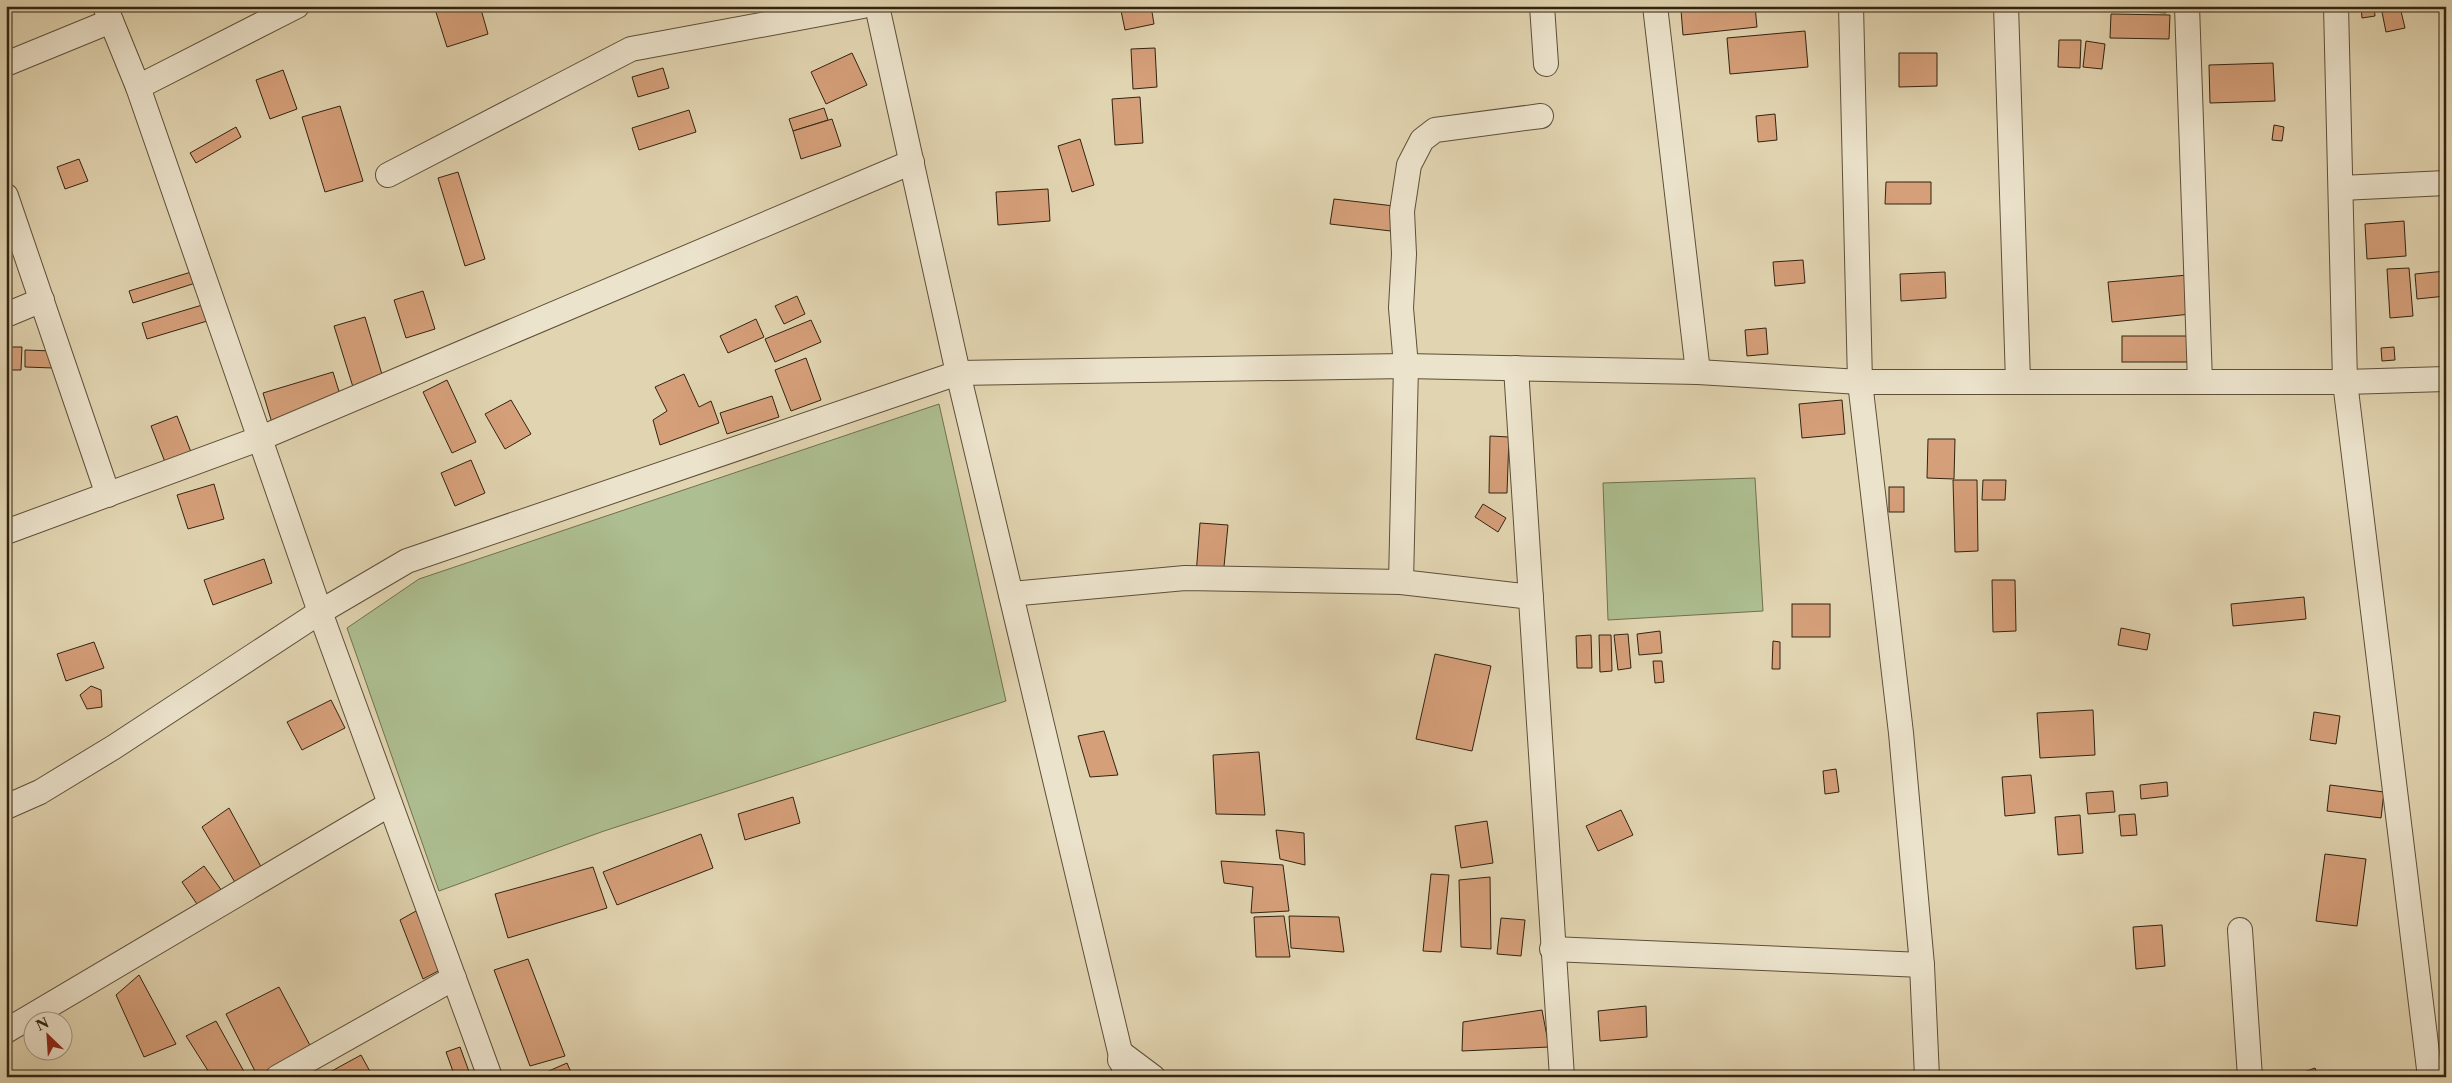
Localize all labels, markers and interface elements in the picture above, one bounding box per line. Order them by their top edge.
north arrow [22,1010,72,1060]
text: N [33,1013,52,1035]

